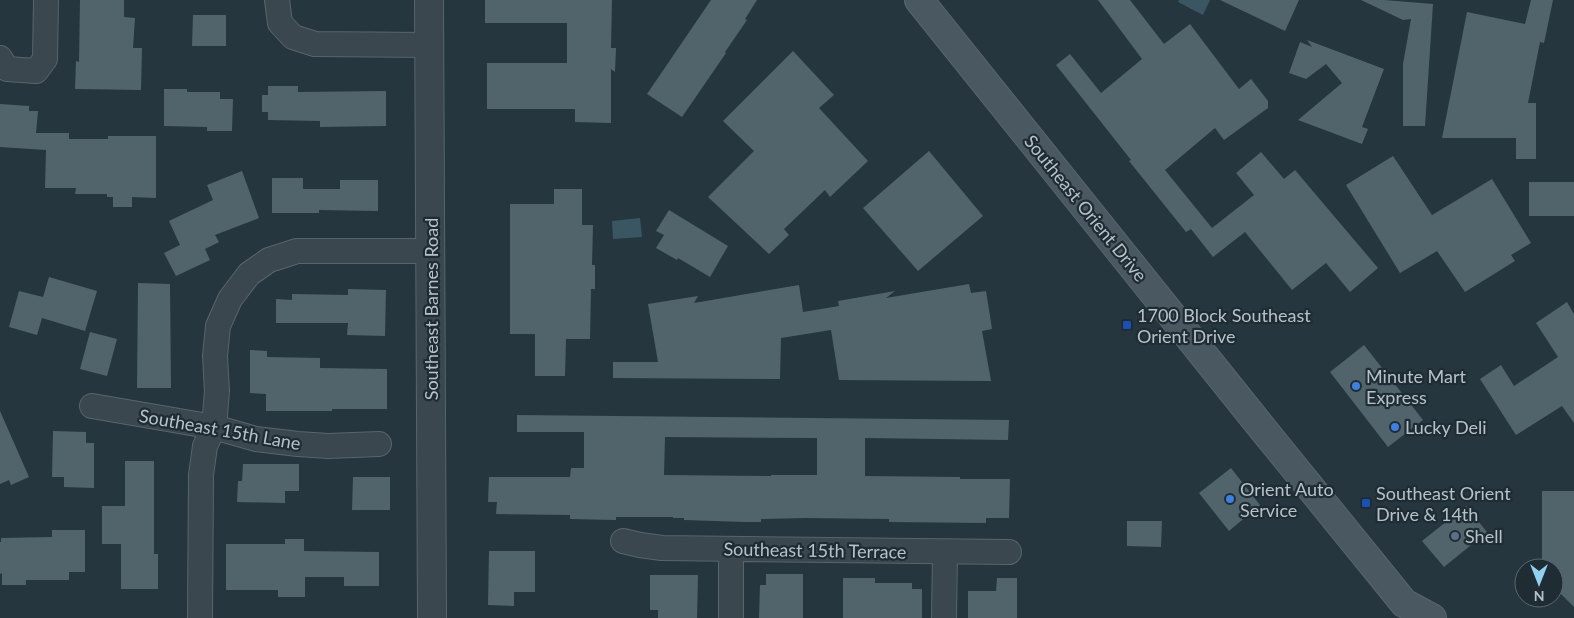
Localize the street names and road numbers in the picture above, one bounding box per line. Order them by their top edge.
street label: Southeast Orient Drive [1020,130,1152,286]
street label: Southeast Barnes Road [420,218,442,400]
street label: Southeast 15th Lane [138,404,302,454]
street label: Southeast 15th Terrace [723,537,907,563]

